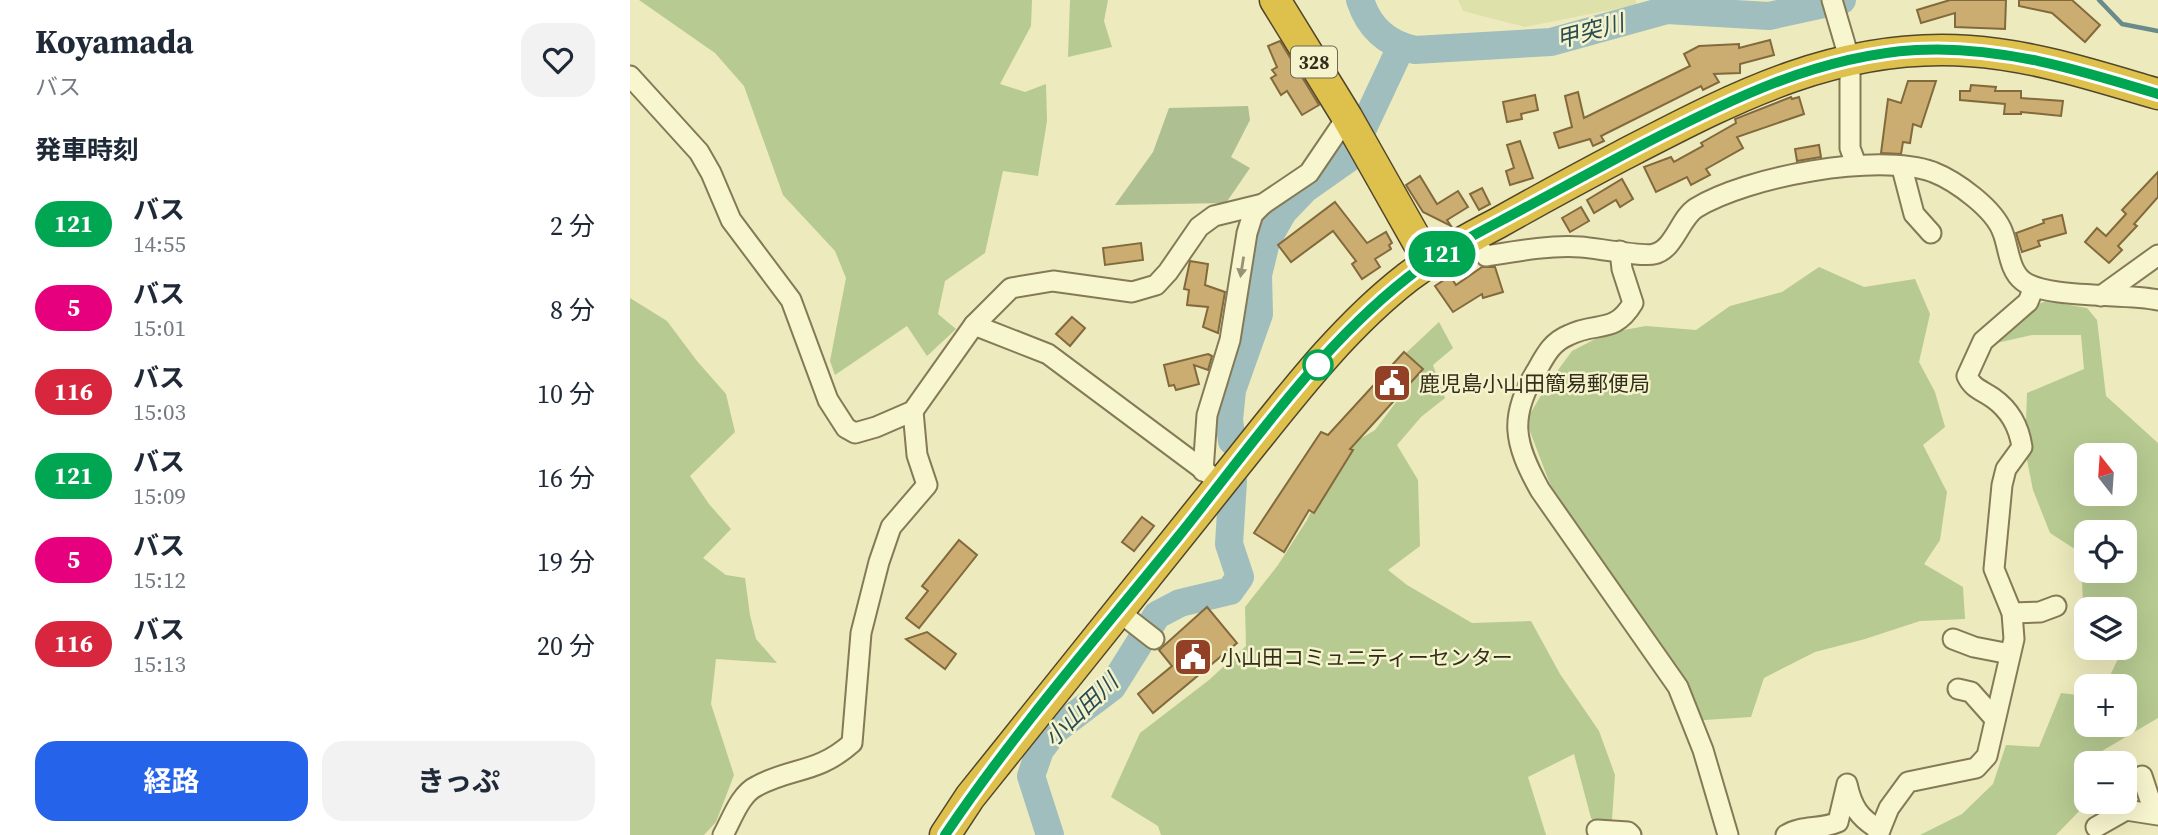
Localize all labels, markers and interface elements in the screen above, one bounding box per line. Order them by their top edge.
water label: 甲突川 [1553,6,1630,55]
text: Koyamada [35,19,194,64]
button: heart [521,23,595,97]
road number: 328 [1291,46,1337,78]
text: バス [35,71,81,103]
text: 発車時刻 [35,132,139,168]
text: バス [133,192,185,228]
text: 121 [54,207,93,240]
text: 2 分 [550,208,595,244]
text: 14:55 [133,228,186,260]
line badge: 121 [1402,231,1482,277]
text: 121 [1422,237,1462,270]
one-way arrow [1236,256,1247,278]
text: バス [133,276,185,312]
text: 5 [67,291,80,324]
text: 8 分 [550,292,595,328]
text: 15:01 [133,312,186,344]
unlabelled marker [1303,350,1333,380]
text: バス [133,360,185,396]
public building icon: 鹿児島小山田簡易郵便局 [1371,362,1413,404]
place label: 鹿児島小山田簡易郵便局 [1419,369,1650,398]
text: 116 [54,375,93,408]
text: 10 分 [537,376,595,412]
text: 15:03 [133,396,186,428]
north arrow [2074,443,2137,506]
map controls [2074,443,2137,814]
text: バス [133,444,185,480]
text: 121 [54,459,93,492]
text: 16 分 [537,460,595,496]
text: 15:09 [133,480,186,512]
button: locate [2074,520,2137,583]
text: バス [133,528,185,564]
text: 5 [67,543,80,576]
text: 19 分 [537,544,595,580]
text: 15:12 [133,564,186,596]
button: layers [2074,597,2137,660]
text: バス [133,612,185,648]
text: 116 [54,627,93,660]
text: 20 分 [537,628,595,664]
public building icon: 小山田コミュニティーセンター [1172,636,1214,678]
place label: 小山田コミュニティーセンター [1220,643,1513,672]
text: 15:13 [133,648,186,680]
water label: 小山田川 [1037,664,1127,753]
button: + [2074,674,2137,737]
button: 経路 [35,741,308,821]
button: きっぷ [322,741,595,821]
button: − [2074,751,2137,814]

